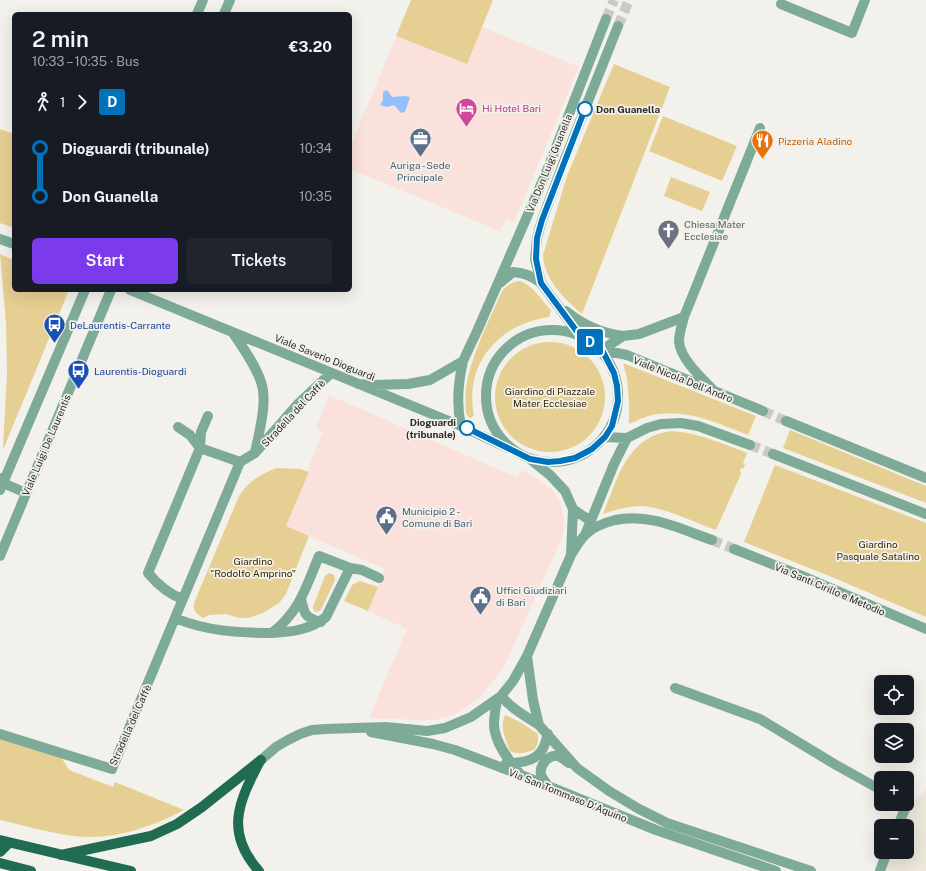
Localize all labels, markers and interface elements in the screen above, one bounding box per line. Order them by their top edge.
text: 2 min [32,26,89,52]
text: €3.20 [289,38,332,55]
text: 10:33 – 10:35 · Bus [32,54,139,69]
icon: walk [32,91,54,113]
icon: forward [71,91,93,113]
text: D [107,94,117,110]
text: 1 [60,95,65,110]
hotel icon: Hi Hotel Bari [454,95,480,128]
marker: Don Guanella [577,101,593,117]
place label: Hi Hotel Bari [482,102,541,114]
place label: Don Guanella [596,103,660,115]
street label: Via Don Luigi Guanella [524,112,574,214]
office icon: Auriga - Sede Principale [407,126,433,159]
restaurant icon: Pizzeria Aladino [749,128,775,161]
place label: Pizzeria Aladino [778,135,852,147]
text: Dioguardi (tribunale) [62,140,210,157]
text: 10:34 [299,141,332,156]
place label: Auriga - Sede Principale [390,159,451,183]
text: Don Guanella [62,188,158,205]
text: 10:35 [299,189,332,204]
church icon: Chiesa Mater Ecclesiae [655,217,681,250]
place label: Chiesa Mater Ecclesiae [684,218,745,242]
button: Start [32,238,178,284]
button: Tickets [186,238,332,284]
bus stop icon: DeLaurentis-Carrante [41,312,67,345]
place label: DeLaurentis-Carrante [70,319,171,331]
line badge: D [577,329,603,355]
street label: Viale Saverio Dioguardi [273,331,377,383]
text: D [585,334,595,350]
street label: Viale Nicola Dell'Andro [631,353,735,405]
bus stop icon: Laurentis-Dioguardi [65,358,91,391]
place label: Laurentis-Dioguardi [94,365,186,377]
street label: Stradella del Caffè [259,377,327,449]
park label: Giardino di Piazzale Mater Ecclesiae [505,385,596,409]
street label: Viale Luigi De Laurentis [19,392,73,498]
place label: Dioguardi (tribunale) [406,416,456,440]
marker: Dioguardi (tribunale) [459,420,475,436]
public building icon: Municipio 2 - Comune di Bari [374,504,400,537]
place label: Municipio 2 - Comune di Bari [402,505,472,529]
park label: Giardino Pasquale Satalino [836,538,920,562]
park label: Giardino "Rodolfo Amprino" [210,555,296,579]
street label: Via Santi Cirillo e Metodio [773,560,887,618]
public building icon: Uffici Giudiziari di Bari [467,583,493,616]
place label: Uffici Giudiziari di Bari [496,584,567,608]
map controls [874,675,914,859]
button: locate [874,675,914,715]
street label: Stradella del Caffè [107,682,153,767]
button: layers [874,723,914,763]
street label: Via San Tommaso D'Aquino [507,766,629,824]
button: + [874,771,914,811]
button: − [874,819,914,859]

